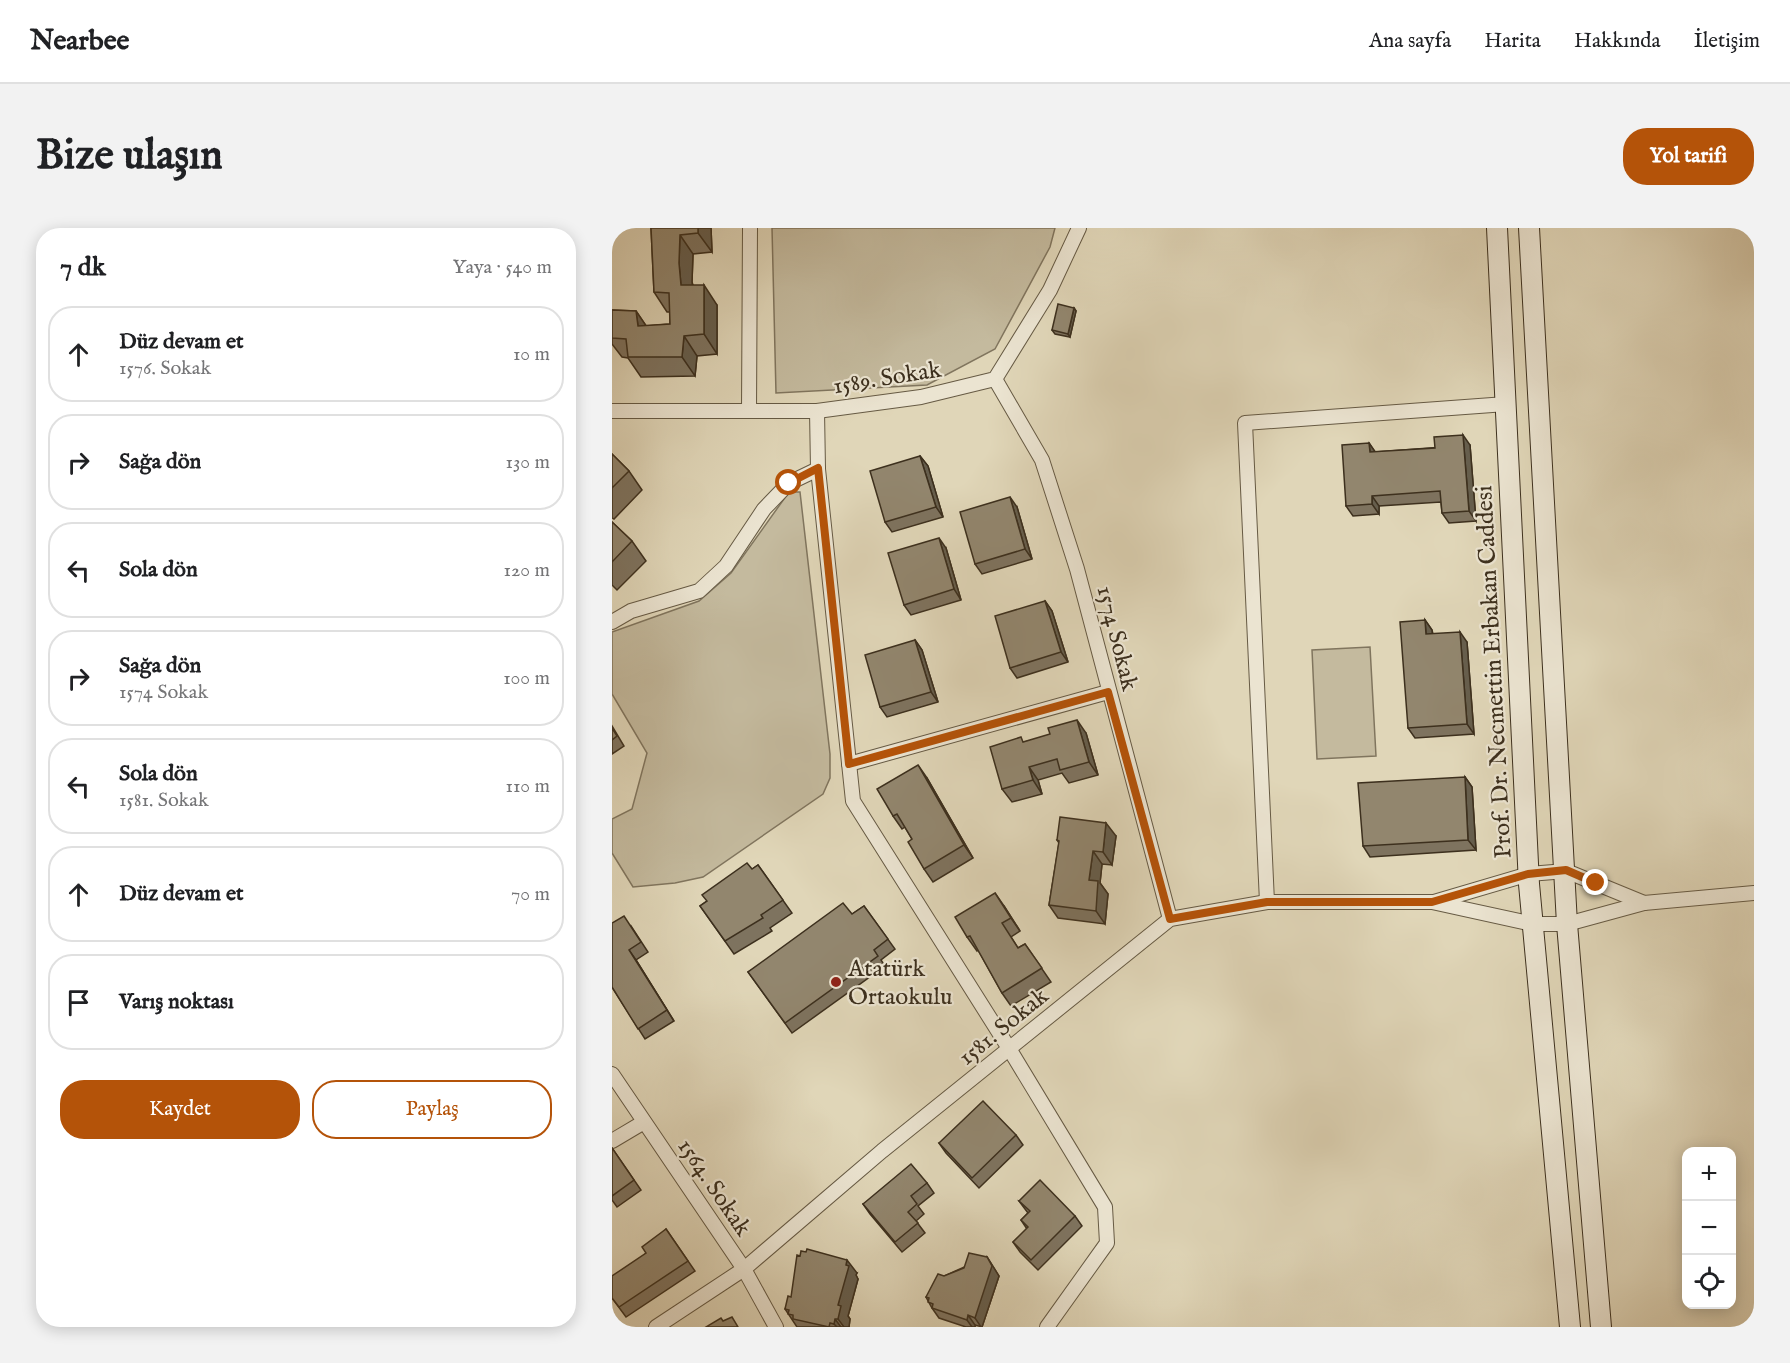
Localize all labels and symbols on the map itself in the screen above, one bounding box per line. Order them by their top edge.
street label: 1589. Sokak [831,355,944,402]
route start [775,469,801,495]
street label: Prof. Dr. Necmettin Erbakan Caddesi [1469,485,1520,859]
street label: 1574 Sokak [1089,583,1145,694]
route end [1582,869,1608,895]
place label: Atatürk Ortaokulu [847,954,952,1013]
marker: Atatürk Ortaokulu [829,975,843,989]
street label: 1581. Sokak [952,981,1056,1073]
street label: 1564. Sokak [670,1133,758,1243]

